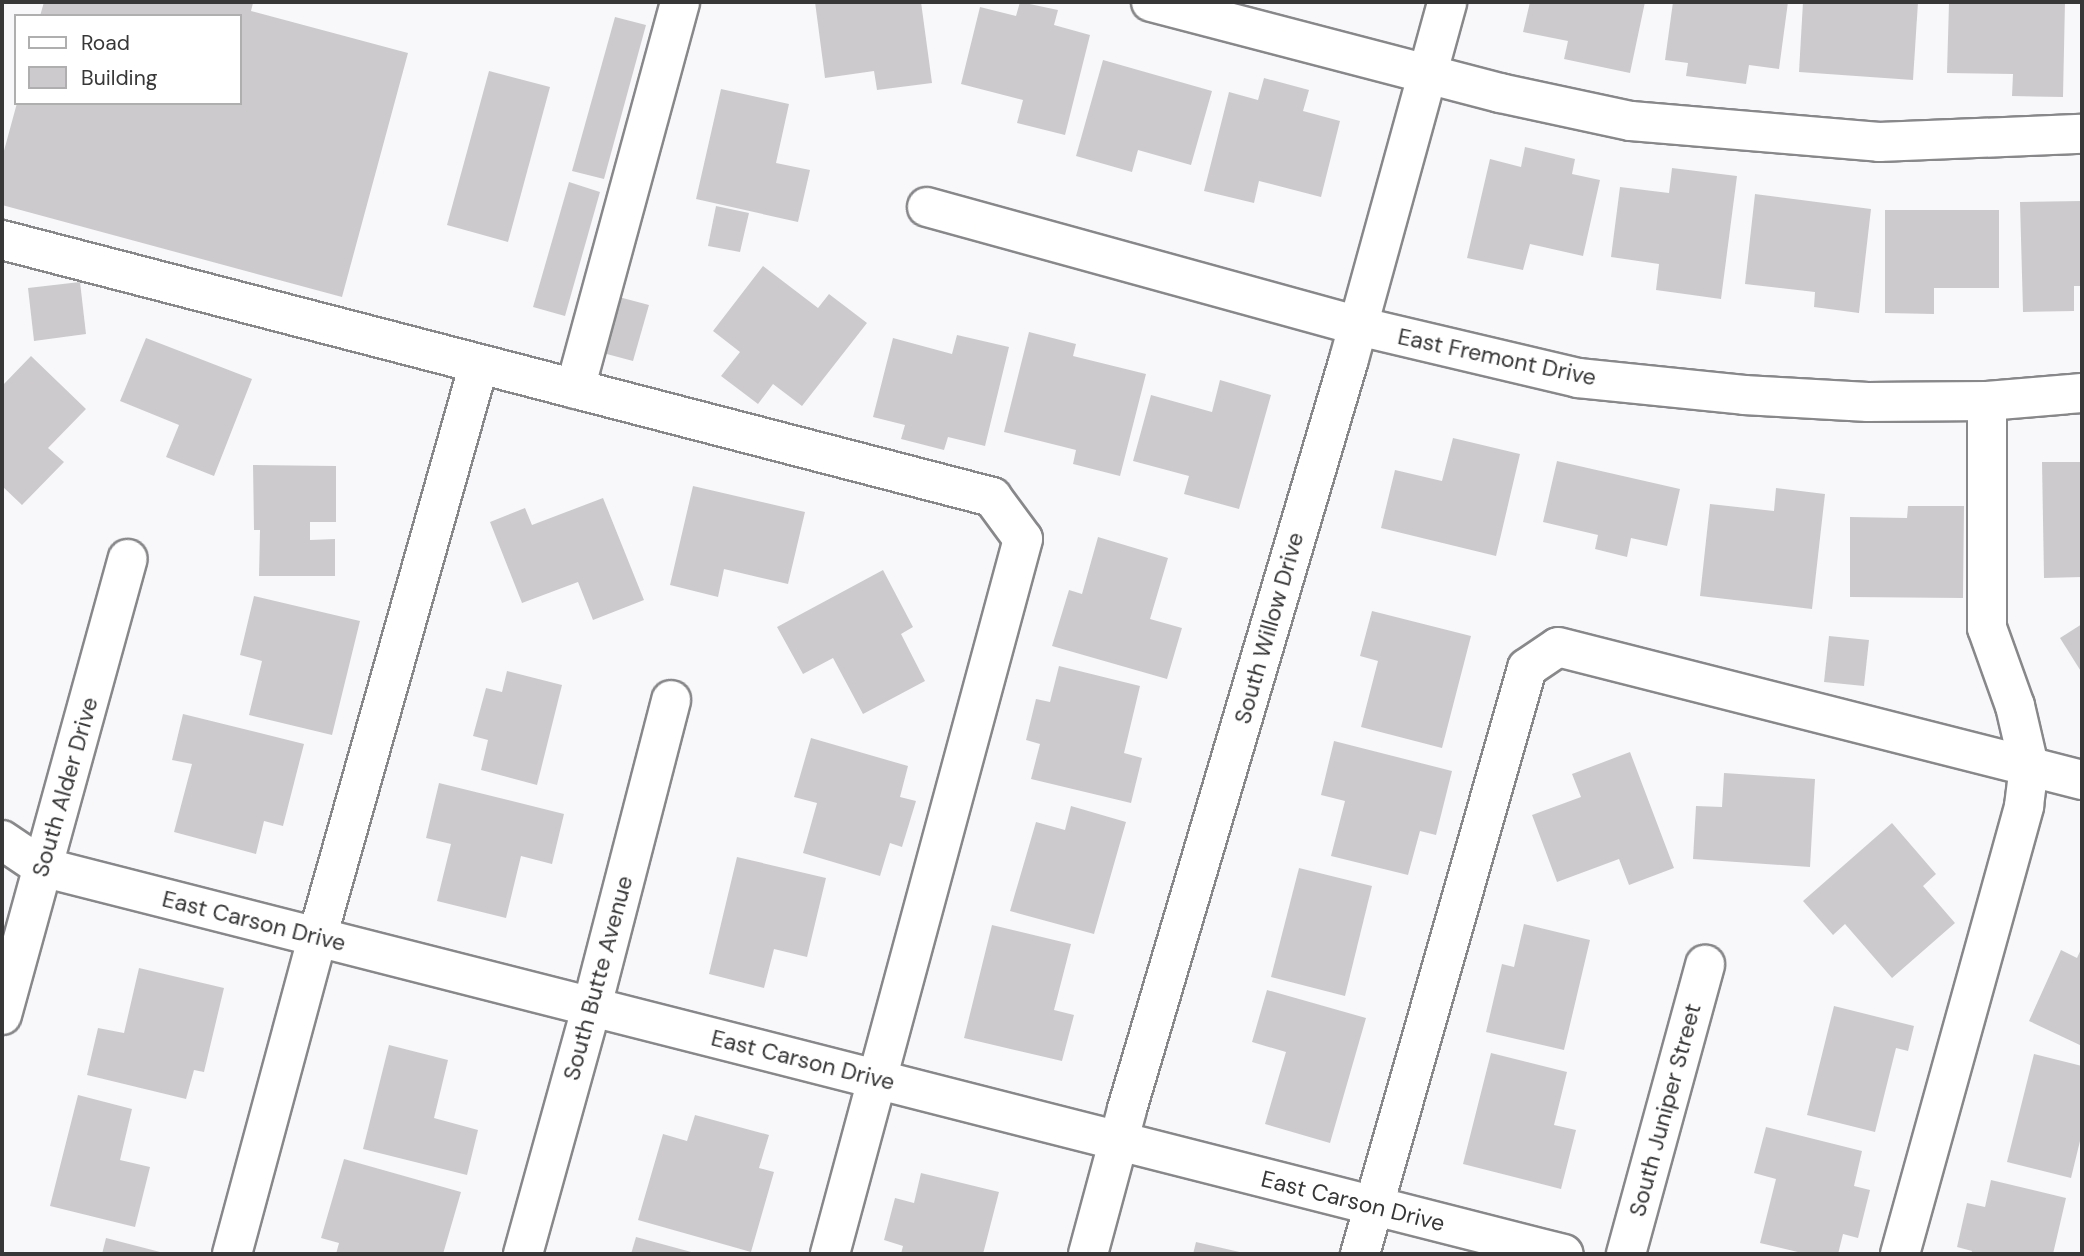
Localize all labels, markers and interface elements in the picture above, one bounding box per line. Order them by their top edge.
legend [14,14,242,105]
text: Road [81,29,130,57]
text: Building [81,64,157,92]
street label: East Fremont Drive [1395,322,1599,392]
street label: South Willow Drive [1228,529,1310,727]
street label: South Alder Drive [26,694,104,880]
street label: South Butte Avenue [557,873,639,1083]
street label: East Carson Drive [159,885,349,957]
street label: South Juniper Street [1623,1001,1707,1219]
street label: East Carson Drive [708,1024,898,1096]
street label: East Carson Drive [1258,1165,1448,1237]

